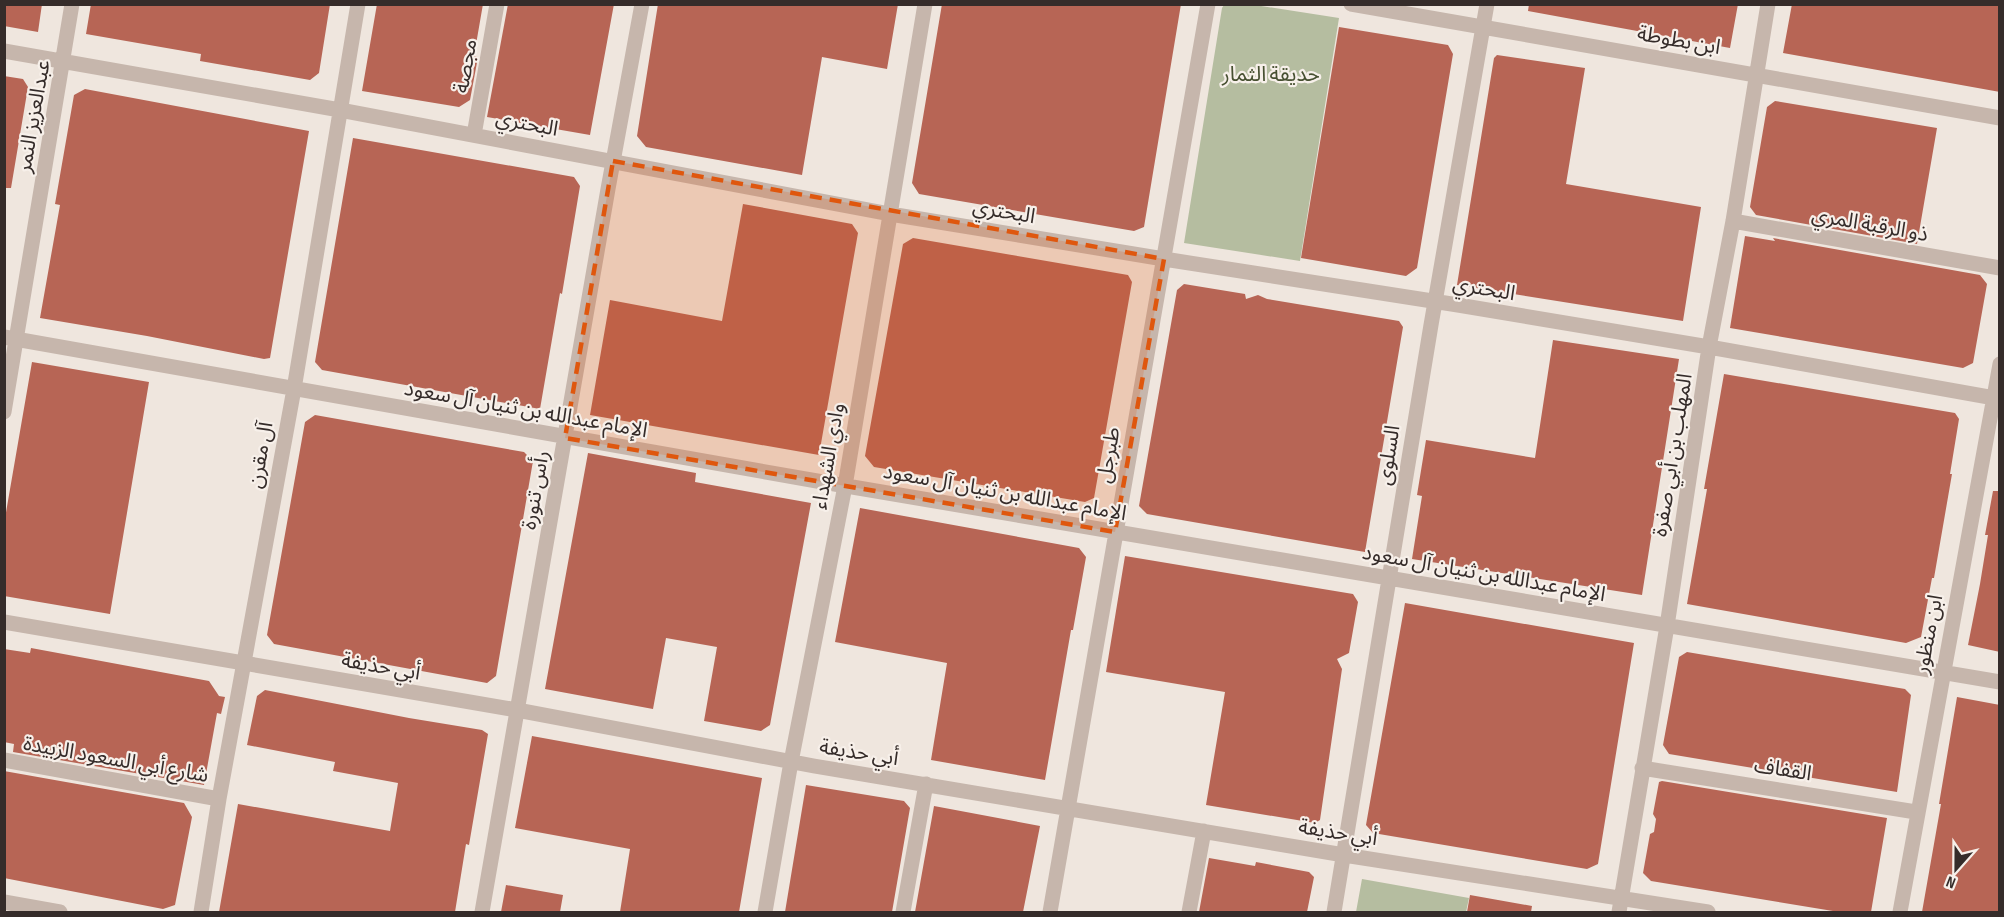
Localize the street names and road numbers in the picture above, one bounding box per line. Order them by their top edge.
street label: ابن بطوطة [1635,21,1723,60]
street label: مجصة [448,37,483,95]
street label: عبدالعزيز النمر [11,58,56,175]
street label: البحتري [493,105,560,145]
street label: البحتري [970,194,1037,232]
street label: ذو الرقبة المري [1809,202,1930,250]
street label: البحتري [1450,271,1517,309]
street label: المهلب بن أبي صفرة [1647,372,1701,539]
street label: الإمام عبدالله بن ثنيان آل سعود [402,376,650,446]
street label: وادي الشهداء [807,401,853,512]
street label: آل مقرن [242,419,279,490]
street label: السلوى [1371,423,1406,487]
street label: طبرجل [1091,425,1126,485]
street label: رأس تنورة [516,449,555,531]
street label: الإمام عبدالله بن ثنيان آل سعود [881,459,1129,529]
street label: الإمام عبدالله بن ثنيان آل سعود [1360,540,1608,610]
street label: ابن منظور [1908,592,1948,677]
street label: أبي حذيفة [339,647,422,689]
street label: شارع أبي السعود الزبيدة [21,730,211,791]
street label: أبي حذيفة [817,733,900,774]
street label: القفاف [1752,753,1814,786]
street label: أبي حذيفة [1296,813,1379,854]

